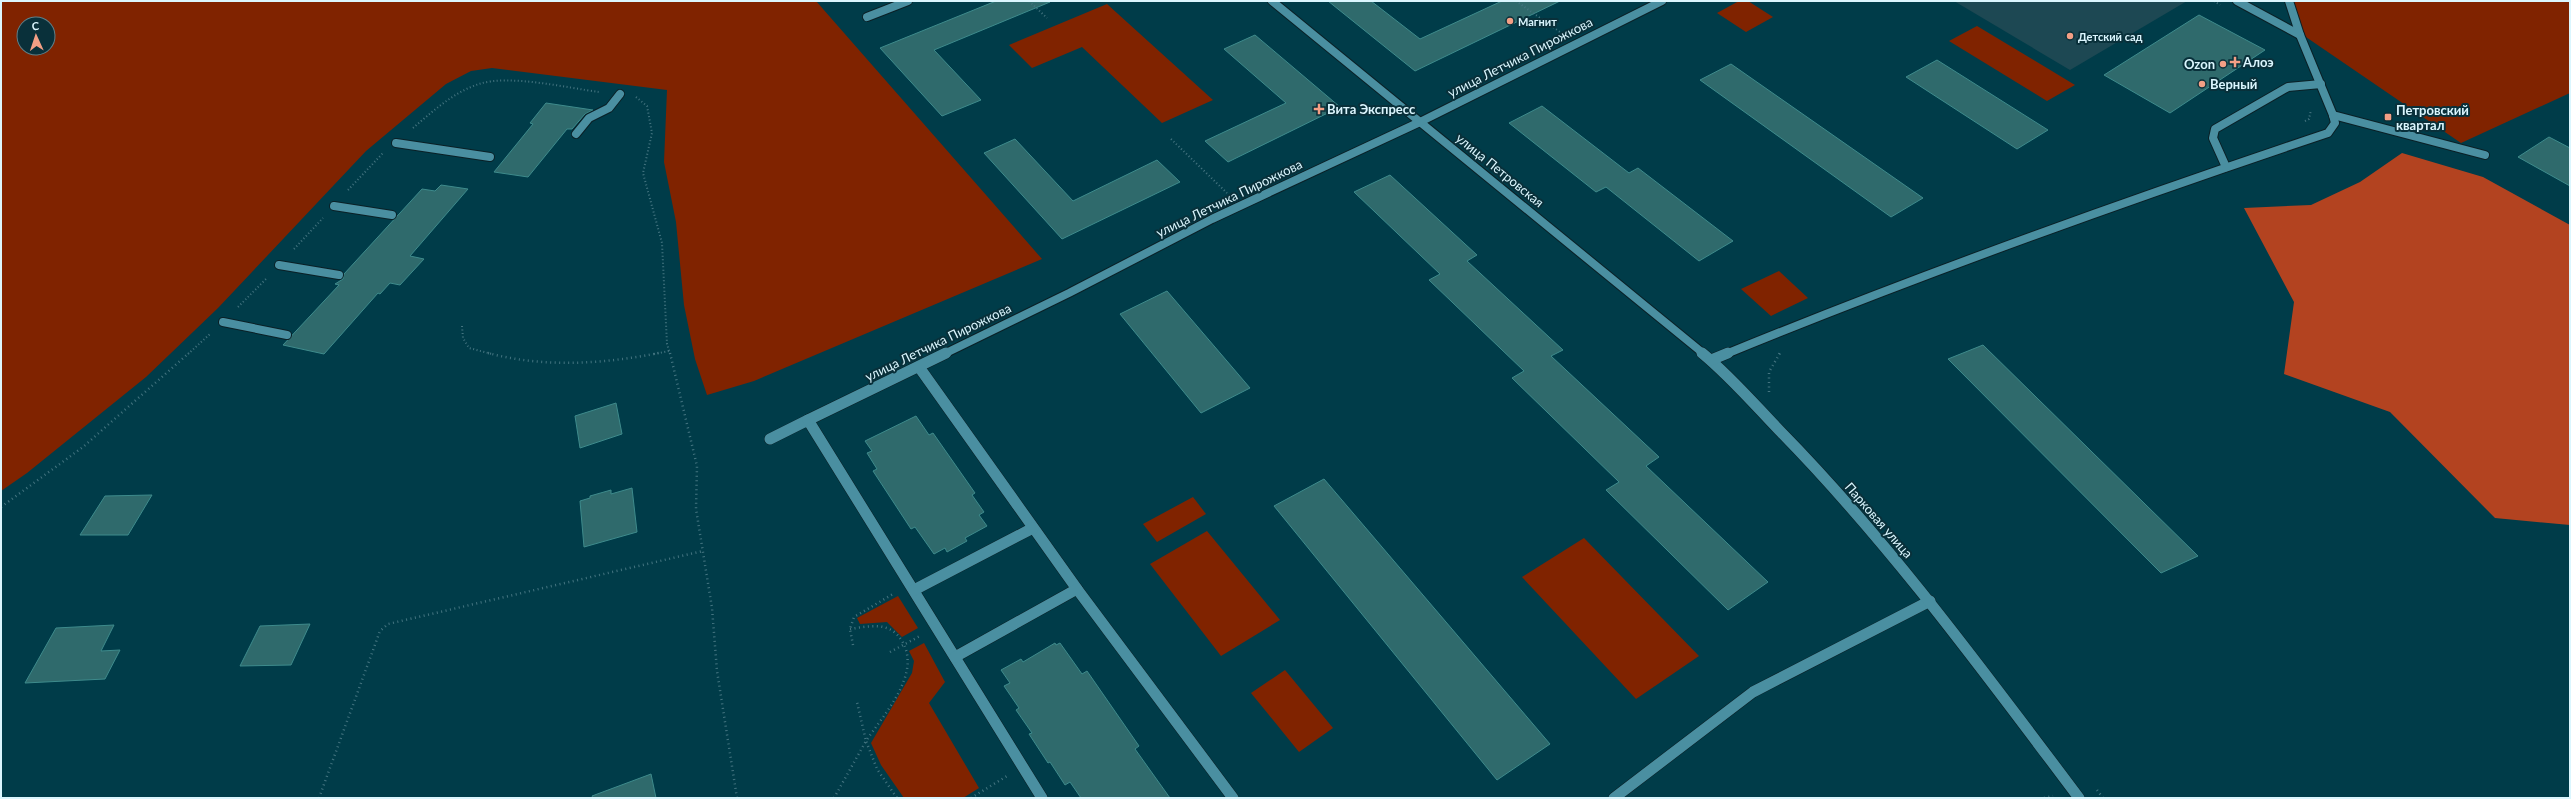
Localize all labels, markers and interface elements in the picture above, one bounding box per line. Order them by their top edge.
street label: улица Летчика Пирожкова [1445,13,1595,101]
place label: Магнит [1518,15,1557,28]
north arrow [16,16,56,56]
marker: Магнит [1505,16,1515,26]
text: С [31,19,40,32]
place label: Детский сад [2078,30,2143,43]
marker: Детский сад [2065,31,2075,41]
place label: Алоэ [2242,54,2274,70]
place label: Ozon [2184,56,2215,72]
marker: Алоэ [2230,57,2240,67]
marker: Ozon [2218,59,2228,69]
place label: Верный [2210,76,2257,92]
marker: Верный [2197,79,2207,89]
place label: Вита Экспресс [1327,101,1416,117]
place label: Петровский квартал [2396,102,2469,133]
marker: Вита Экспресс [1314,104,1324,114]
marker: Петровский квартал [2383,112,2393,122]
street label: улица Петровская [1453,130,1547,210]
street label: улица Летчика Пирожкова [1153,156,1305,240]
street label: улица Летчика Пирожкова [862,300,1014,384]
street label: Парковая улица [1842,479,1916,561]

